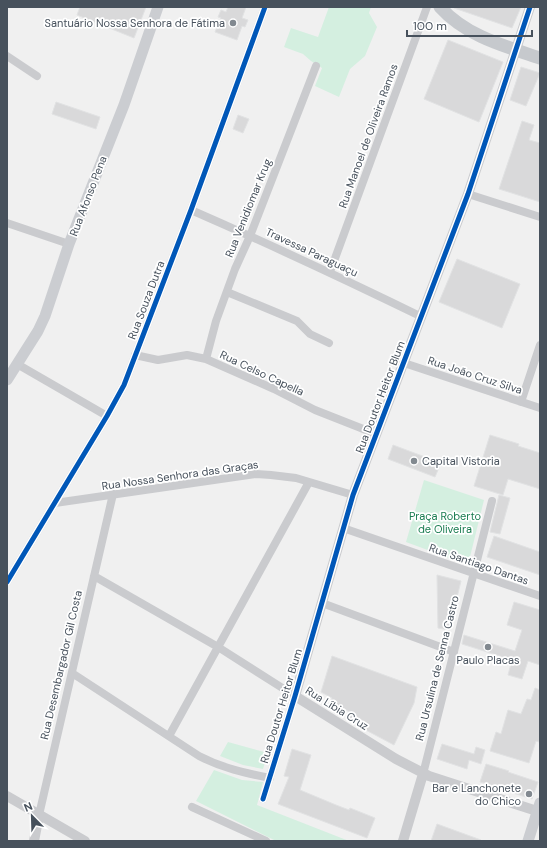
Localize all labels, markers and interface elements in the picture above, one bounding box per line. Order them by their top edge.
scale bar [407,12,532,38]
place label: Santuário Nossa Senhora de Fátima [45,16,225,30]
marker: Santuário Nossa Senhora de Fátima [228,18,238,28]
text: 100 m [413,18,447,34]
street label: Rua Manoel de Oliveira Ramos [335,62,401,210]
street label: Rua Afonso Pena [66,154,110,238]
street label: Rua Venidiomar Krug [222,157,274,259]
street label: Travessa Paraguaçu [264,224,360,280]
street label: Rua Souza Dutra [125,259,167,341]
street label: Rua Doutor Heitor Blum [352,339,408,455]
street label: Rua Celso Capella [218,347,306,399]
street label: Rua João Cruz Silva [426,353,524,397]
place label: Capital Vistoria [422,454,500,468]
marker: Capital Vistoria [409,456,419,466]
street label: Rua Nossa Senhora das Graças [101,457,259,493]
park label: Praça Roberto de Oliveira [409,509,481,536]
street label: Rua Santiago Dantas [427,540,531,588]
street label: Rua Desembargador Gil Costa [37,589,85,741]
street label: Rua Ursulina de Senna Castro [412,594,462,742]
marker: Paulo Placas [483,642,493,652]
street label: Rua Doutor Heitor Blum [257,647,305,765]
place label: Paulo Placas [457,653,519,667]
street label: Rua Líbia Cruz [303,683,371,733]
place label: Bar e Lanchonete do Chico [432,781,521,808]
marker: Bar e Lanchonete do Chico [524,789,534,799]
north arrow [12,796,52,836]
text: N [22,799,35,815]

